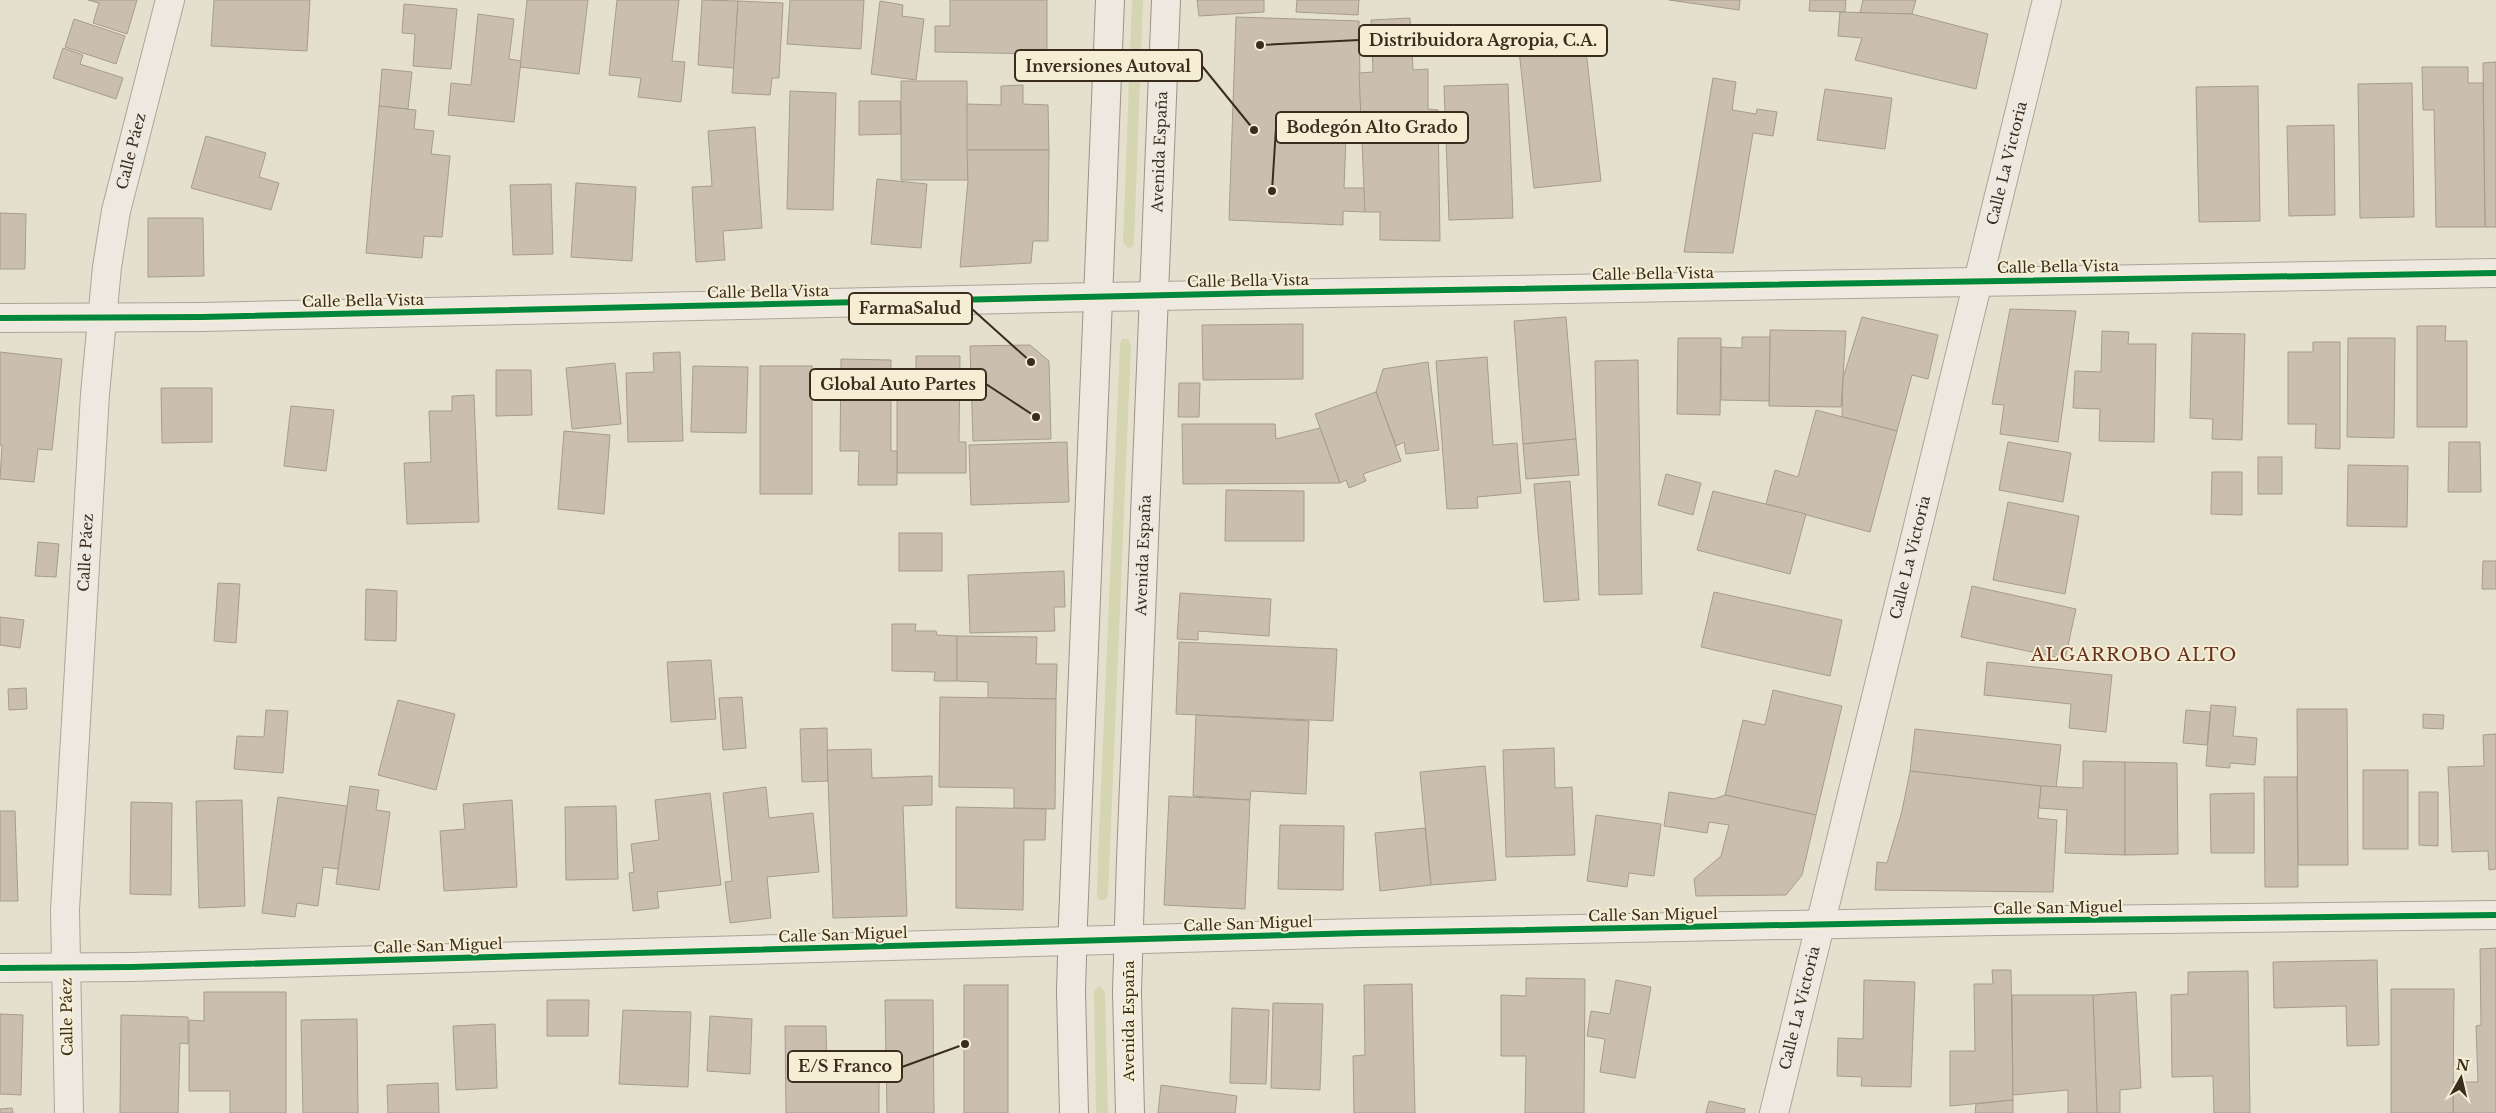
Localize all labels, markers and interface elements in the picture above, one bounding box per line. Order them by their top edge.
callout: Distribuidora Agropia, C.A. [1359,25,1607,56]
text: Distribuidora Agropia, C.A. [1369,30,1597,50]
callout: Inversiones Autoval [1015,50,1202,81]
text: Inversiones Autoval [1025,56,1191,76]
street label: Avenida España [1147,90,1171,214]
street label: Calle La Victoria [1982,99,2031,227]
street label: Calle Páez [112,111,150,191]
callout: Bodegón Alto Grado [1276,112,1468,143]
text: Bodegón Alto Grado [1286,117,1458,137]
street label: Calle Bella Vista [1997,256,2120,277]
street label: Calle Bella Vista [1592,263,1715,284]
street label: Calle Bella Vista [1187,270,1310,291]
street label: Calle Bella Vista [707,281,830,302]
street label: Calle Bella Vista [302,290,425,311]
callout: FarmaSalud [849,293,972,324]
text: FarmaSalud [859,298,961,318]
callout: Global Auto Partes [810,369,986,400]
text: Global Auto Partes [820,374,976,394]
street label: Calle La Victoria [1885,493,1934,621]
street label: Avenida España [1131,494,1155,617]
street label: Calle Páez [74,513,97,592]
district label: ALGARROBO ALTO [2030,644,2237,666]
street label: Calle San Miguel [1993,897,2123,918]
street label: Calle San Miguel [1588,904,1718,925]
street label: Calle San Miguel [1183,912,1313,935]
street label: Calle San Miguel [778,923,908,946]
street label: Calle San Miguel [373,934,503,957]
street label: Calle La Victoria [1775,944,1824,1072]
street label: Avenida España [1119,960,1138,1083]
street label: Calle Páez [56,978,77,1056]
callout: E/S Franco [788,1051,902,1082]
north arrow [2436,1053,2486,1103]
text: N [2455,1055,2471,1075]
text: E/S Franco [798,1056,892,1076]

